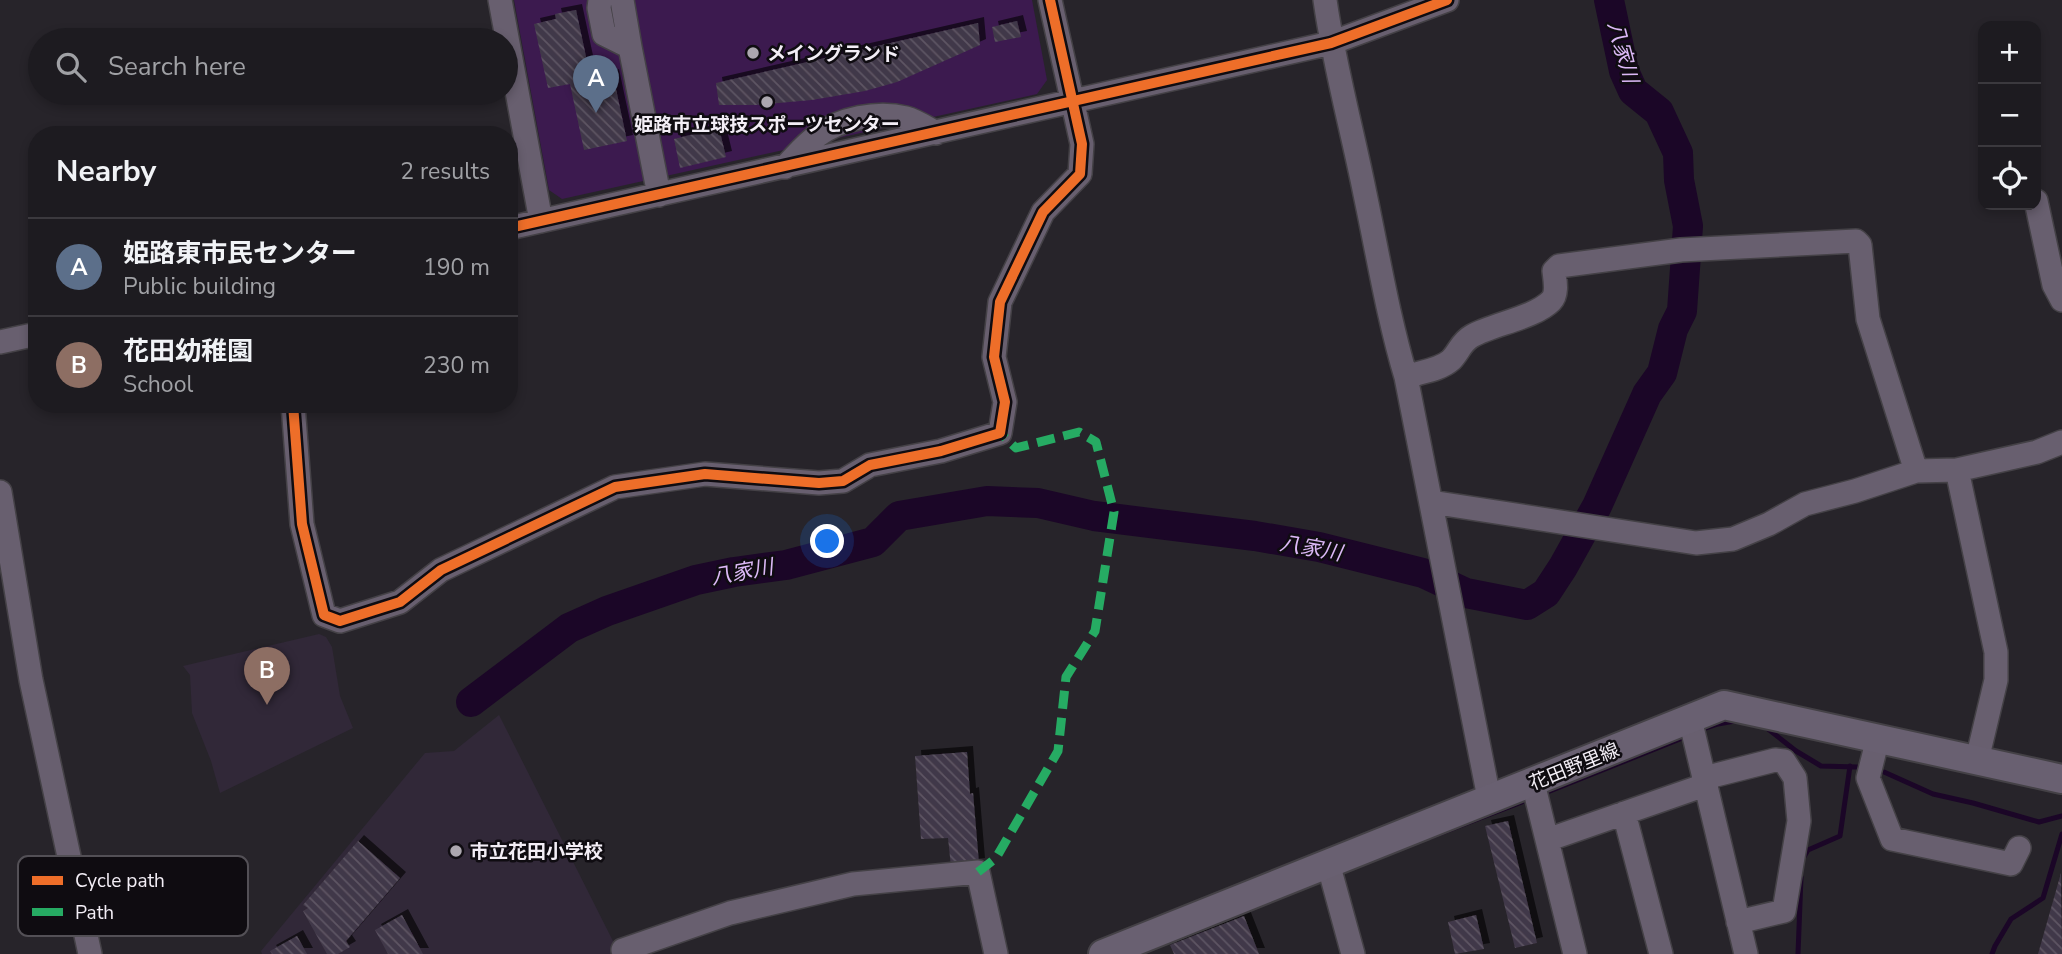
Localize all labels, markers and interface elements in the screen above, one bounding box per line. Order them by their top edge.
water label: 八家川 [1601,18,1645,88]
map controls [1978,21,2041,210]
button: + [1978,21,2041,84]
search box [28,28,518,105]
place label: メイングランド [767,41,900,67]
marker: メイングランド [745,45,761,61]
icon: search [52,48,90,86]
text: Search here [108,49,246,84]
pin: A [573,55,619,113]
button: − [1978,84,2041,147]
marker: 姫路市立球技スポーツセンター [759,94,775,110]
place label: 姫路市立球技スポーツセンター [634,112,900,138]
button: locate [1978,147,2041,210]
text: Nearby [56,151,156,192]
text: 2 results [400,156,490,187]
text: 姫路東市民センター [123,236,357,271]
text: A [70,252,88,283]
text: 190 m [423,252,490,283]
text: Public building [123,271,276,302]
text: 花田幼稚園 [123,334,253,369]
text: B [71,350,87,381]
text: 230 m [423,350,490,381]
text: School [123,369,193,400]
your location [810,524,844,558]
water label: 八家川 [1278,529,1346,568]
water label: 八家川 [709,552,777,591]
pin: B [244,647,290,705]
street label: 花田野里線 [1525,737,1623,797]
place label: 市立花田小学校 [470,839,603,865]
marker: 市立花田小学校 [448,843,464,859]
legend [18,856,248,936]
text: Cycle path [75,868,165,894]
text: Path [75,900,114,926]

